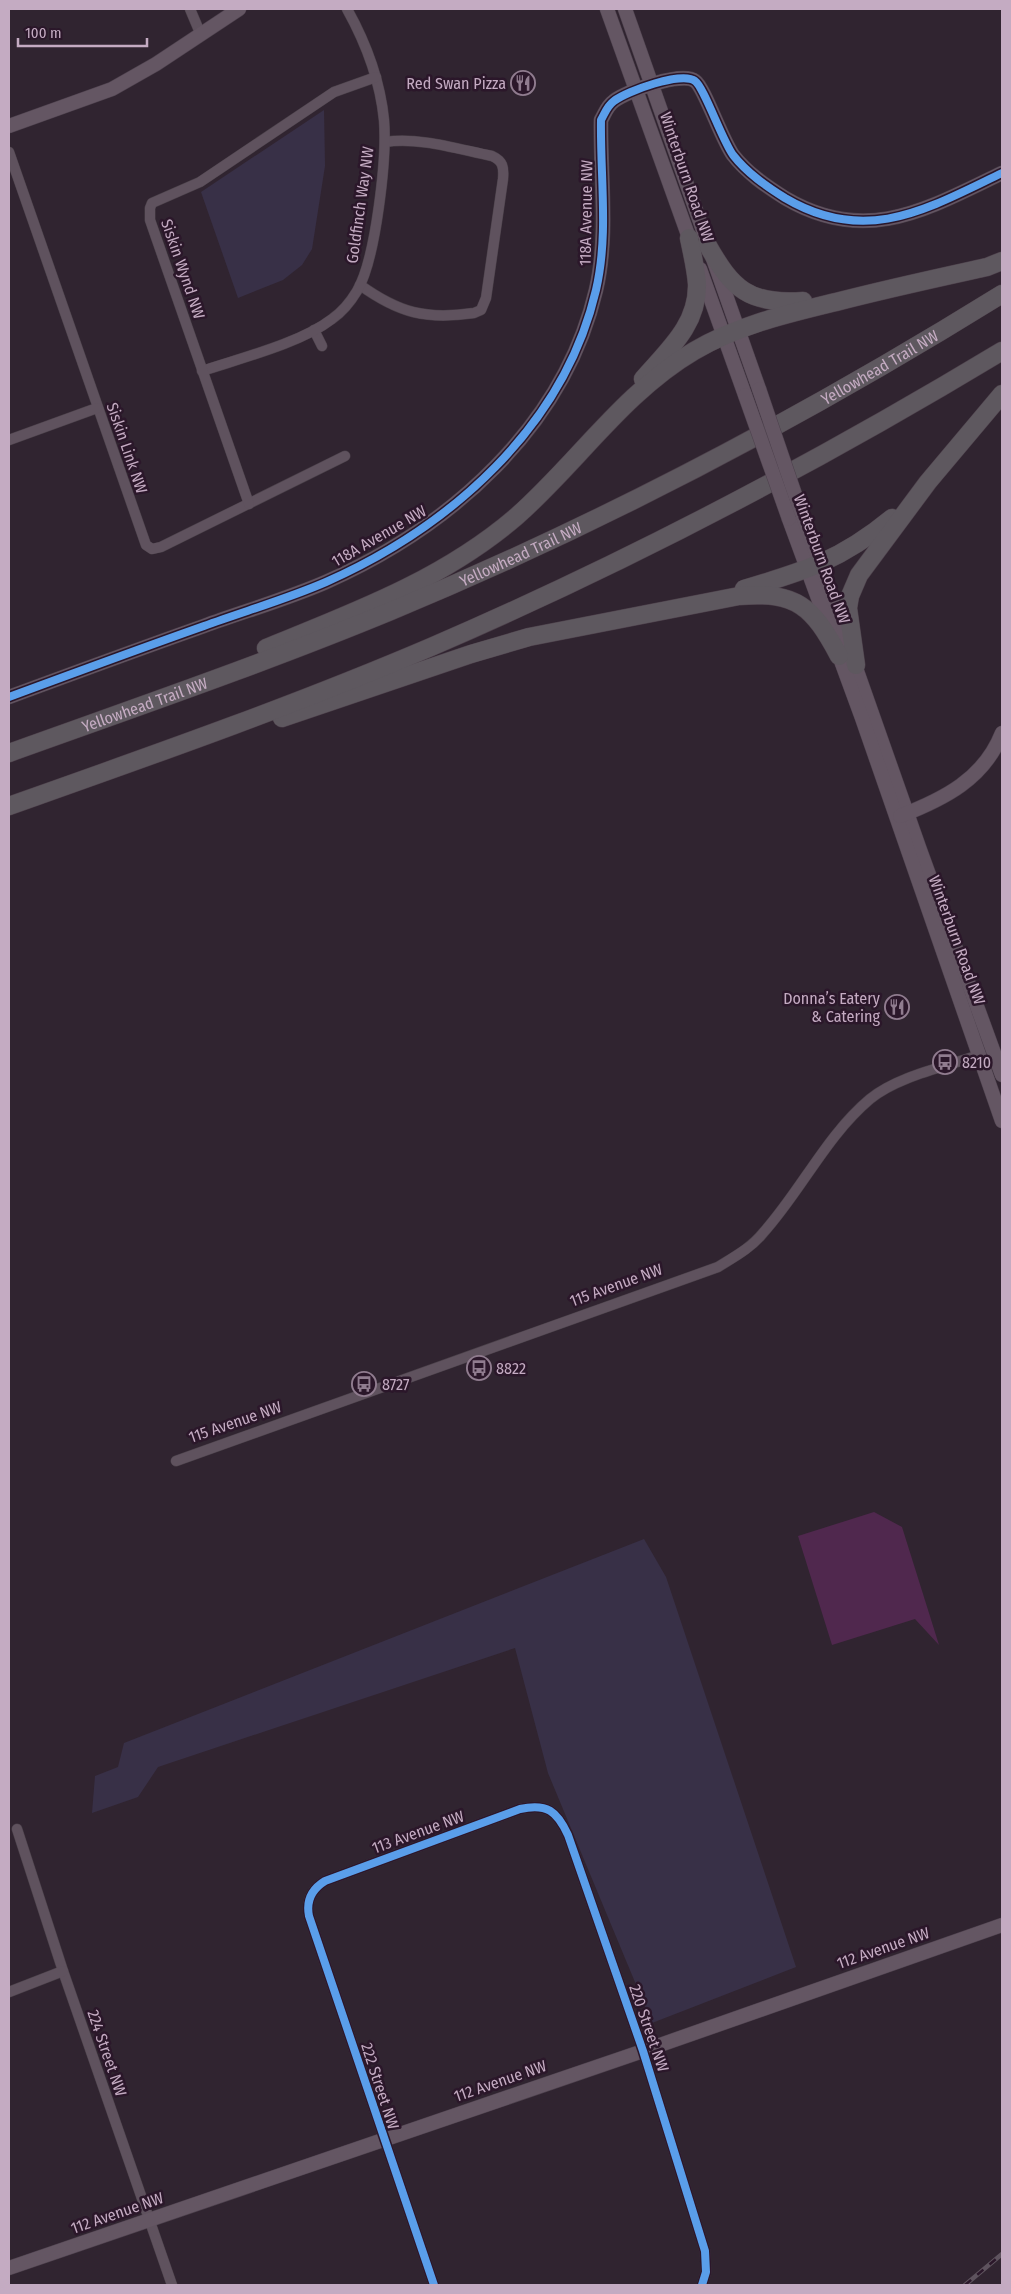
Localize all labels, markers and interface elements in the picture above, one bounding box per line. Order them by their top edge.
scale bar [18,15,146,47]
text: 100 m [25,24,62,42]
restaurant icon: Red Swan Pizza [510,70,536,96]
place label: Red Swan Pizza [406,74,506,93]
street label: Winterburn Road NW [656,110,718,244]
street label: Goldfinch Way NW [342,145,378,265]
street label: 118A Avenue NW [576,160,596,266]
street label: Siskin Wynd NW [157,217,209,321]
street label: Yellowhead Trail NW [818,326,942,409]
street label: Siskin Link NW [103,400,151,496]
street label: Winterburn Road NW [790,492,854,626]
street label: 118A Avenue NW [328,501,430,571]
street label: Yellowhead Trail NW [456,518,585,590]
street label: Yellowhead Trail NW [79,673,210,736]
street label: Winterburn Road NW [925,873,989,1007]
place label: Donna’s Eatery & Catering [783,989,881,1026]
restaurant icon: Donna’s Eatery & Catering [884,994,910,1020]
bus stop icon: 8210 [932,1049,958,1075]
place label: 8210 [962,1053,991,1072]
street label: 115 Avenue NW [567,1259,665,1310]
bus stop icon: 8822 [466,1355,492,1381]
place label: 8822 [496,1359,526,1378]
bus stop icon: 8727 [351,1371,377,1397]
place label: 8727 [382,1375,410,1394]
street label: 115 Avenue NW [186,1397,284,1447]
street label: 113 Avenue NW [369,1807,467,1857]
street label: 112 Avenue NW [834,1923,932,1973]
street label: 220 Street NW [625,1982,673,2074]
street label: 224 Street NW [83,2007,131,2099]
street label: 222 Street NW [357,2040,403,2132]
street label: 112 Avenue NW [451,2056,549,2106]
street label: 112 Avenue NW [68,2188,166,2238]

